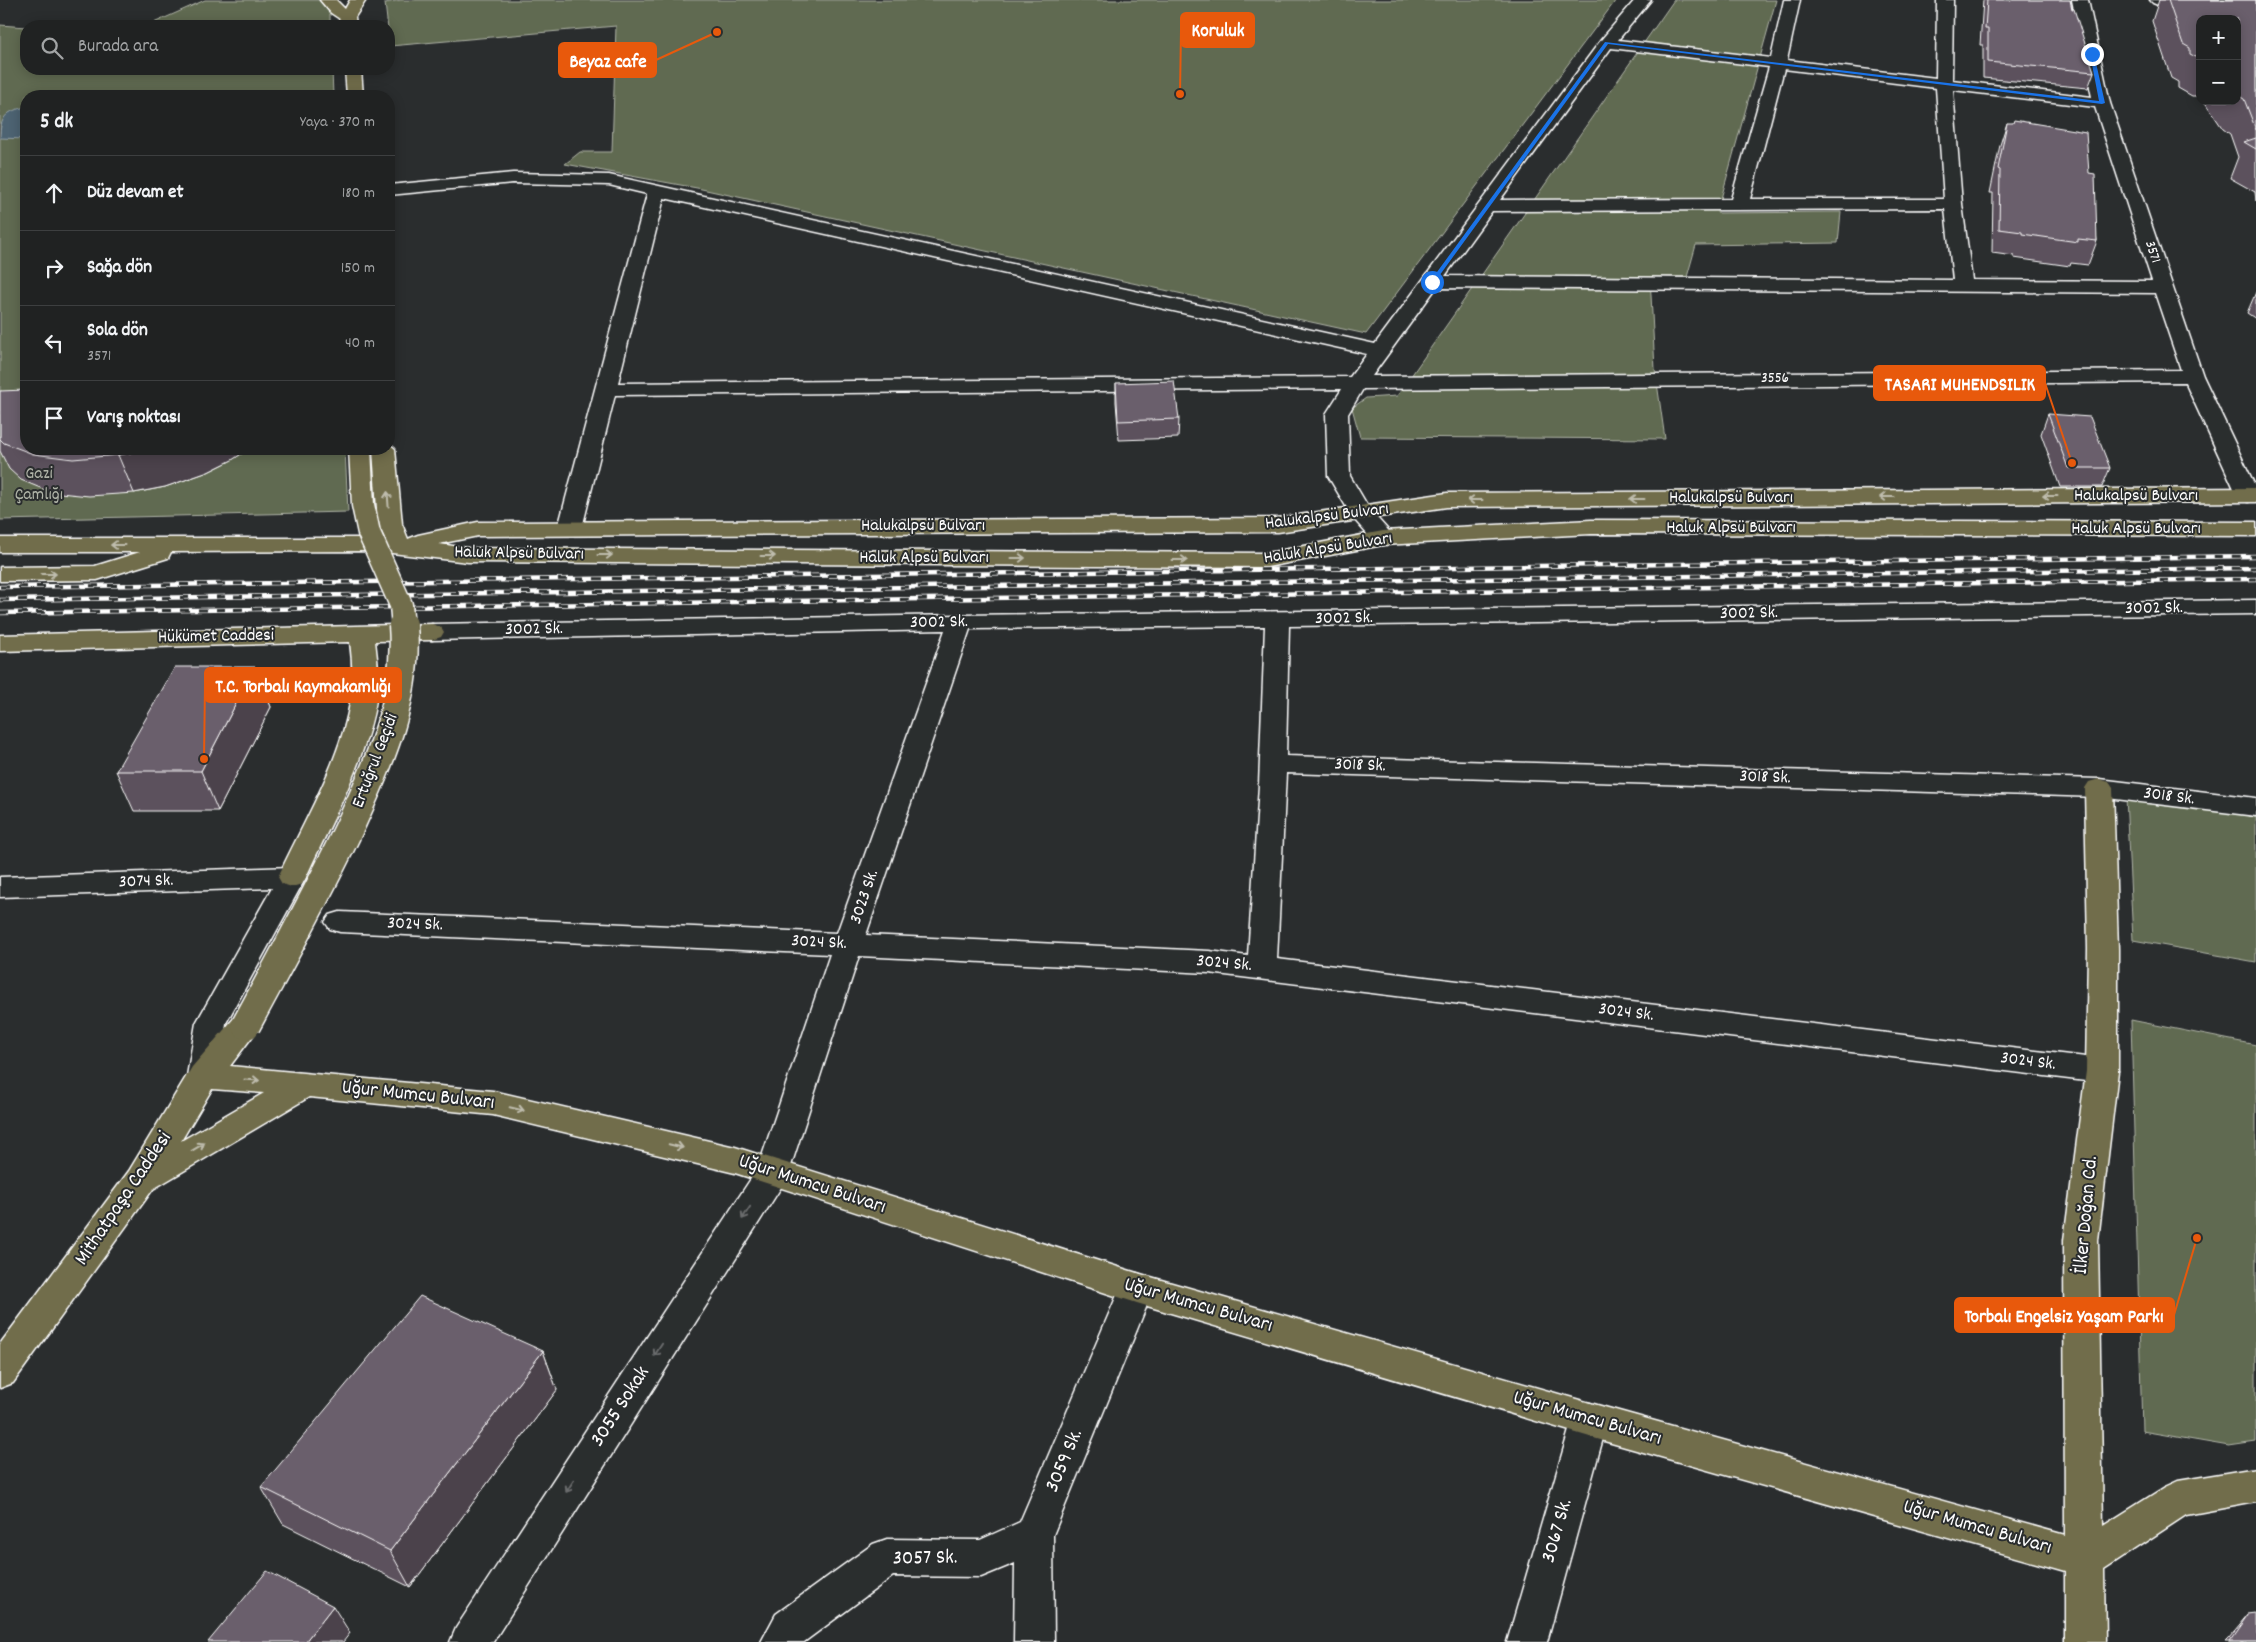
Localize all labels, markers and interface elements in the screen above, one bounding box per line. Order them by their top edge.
callout: Koruluk [1181,13,1254,47]
map controls [2196,15,2241,105]
button: + [2196,15,2241,60]
text: Koruluk [1192,19,1245,46]
search box [20,20,395,75]
icon: search [38,34,66,62]
text: Burada ara [78,34,158,61]
callout: Beyaz cafe [559,43,656,77]
route end [2081,43,2104,66]
text: Beyaz cafe [569,50,647,77]
button: − [2196,60,2241,105]
text: 5 dk [40,108,73,138]
text: Yaya · 370 m [300,111,375,134]
icon: ahead [40,179,68,207]
text: Düz devam et [87,180,183,207]
text: 180 m [342,182,375,205]
street label: 3571 [2138,238,2166,266]
icon: right [40,254,68,282]
text: Sağa dön [87,255,152,282]
text: 150 m [341,257,375,280]
route start [1421,271,1444,294]
text: Sola dön [87,318,148,345]
icon: left [40,329,68,357]
text: 40 m [345,332,375,355]
text: 3571 [87,345,111,368]
callout: TASARI MUHENDSILIK [1874,366,2045,400]
street label: 3556 [1761,368,1789,390]
text: TASARI MUHENDSILIK [1885,373,2036,400]
icon: arrive [40,404,68,432]
text: Varış noktası [87,405,181,432]
park label: Gazi Çamlığı [15,462,63,508]
street label: Halukalpsü Bulvarı [2074,484,2198,509]
street label: Halukalpsü Bulvarı [1669,486,1793,511]
one-way arrow [383,491,393,507]
one-way arrow [2042,491,2058,501]
one-way arrow [1880,492,1896,502]
one-way arrow [1630,494,1646,504]
one-way arrow [1467,495,1484,505]
street label: Halukalpsü Bulvarı [1264,497,1390,537]
street label: Halukalpsü Bulvarı [861,514,985,539]
street label: Haluk Alpsü Bulvarı [1666,516,1796,541]
street label: Haluk Alpsü Bulvarı [2071,517,2201,542]
street label: Haluk Alpsü Bulvarı [1262,527,1394,571]
one-way arrow [111,540,127,550]
street label: Haluk Alpsü Bulvarı [454,540,584,568]
street label: Haluk Alpsü Bulvarı [859,546,989,571]
one-way arrow [596,550,613,560]
one-way arrow [759,552,775,561]
one-way arrow [1009,553,1025,563]
one-way arrow [1172,555,1188,565]
one-way arrow [40,569,56,579]
street label: 3002 Sk. [2125,596,2183,622]
street label: 3002 Sk. [1720,601,1778,627]
street label: 3002 Sk. [1315,606,1373,632]
street label: 3002 Sk. [910,610,968,636]
street label: 3002 Sk. [505,617,563,643]
street label: Hükümet Caddesi [158,623,274,651]
callout: T.C. Torbalı Kaymakamlığı [205,668,401,702]
text: T.C. Torbalı Kaymakamlığı [215,675,391,702]
street label: Ertuğrul Geçidi [347,710,405,812]
street label: 3018 Sk. [1334,753,1386,779]
street label: 3018 Sk. [1739,765,1791,791]
street label: 3018 Sk. [2142,781,2196,813]
street label: 3023 Sk. [844,866,886,928]
street label: 3074 Sk. [118,869,174,895]
street label: 3024 Sk. [387,912,443,938]
street label: 3024 Sk. [791,929,847,957]
street label: 3024 Sk. [1195,949,1253,979]
street label: 3024 Sk. [1597,997,1655,1029]
street label: 3024 Sk. [1999,1046,2057,1078]
street label: Uğur Mumcu Bulvarı [340,1073,496,1119]
one-way arrow [243,1075,259,1084]
one-way arrow [509,1105,525,1114]
street label: Mithatpaşa Caddesi [68,1126,180,1272]
one-way arrow [190,1142,204,1152]
one-way arrow [667,1142,683,1151]
street label: Uğur Mumcu Bulvarı [734,1147,890,1223]
street label: İlker Doğan Cd. [2067,1155,2107,1275]
one-way arrow [741,1206,752,1220]
street label: Uğur Mumcu Bulvarı [1120,1270,1276,1342]
callout: Torbalı Engelsiz Yaşam Parkı [1955,1298,2174,1332]
text: Torbalı Engelsiz Yaşam Parkı [1965,1305,2163,1332]
one-way arrow [653,1342,663,1356]
street label: 3055 Sokak [584,1361,658,1453]
street label: Uğur Mumcu Bulvarı [1509,1383,1665,1455]
street label: 3059 Sk. [1038,1425,1092,1497]
one-way arrow [565,1479,575,1493]
street label: Uğur Mumcu Bulvarı [1899,1492,2055,1564]
street label: 3067 Sk. [1535,1495,1581,1567]
street label: 3057 Sk. [892,1543,958,1575]

